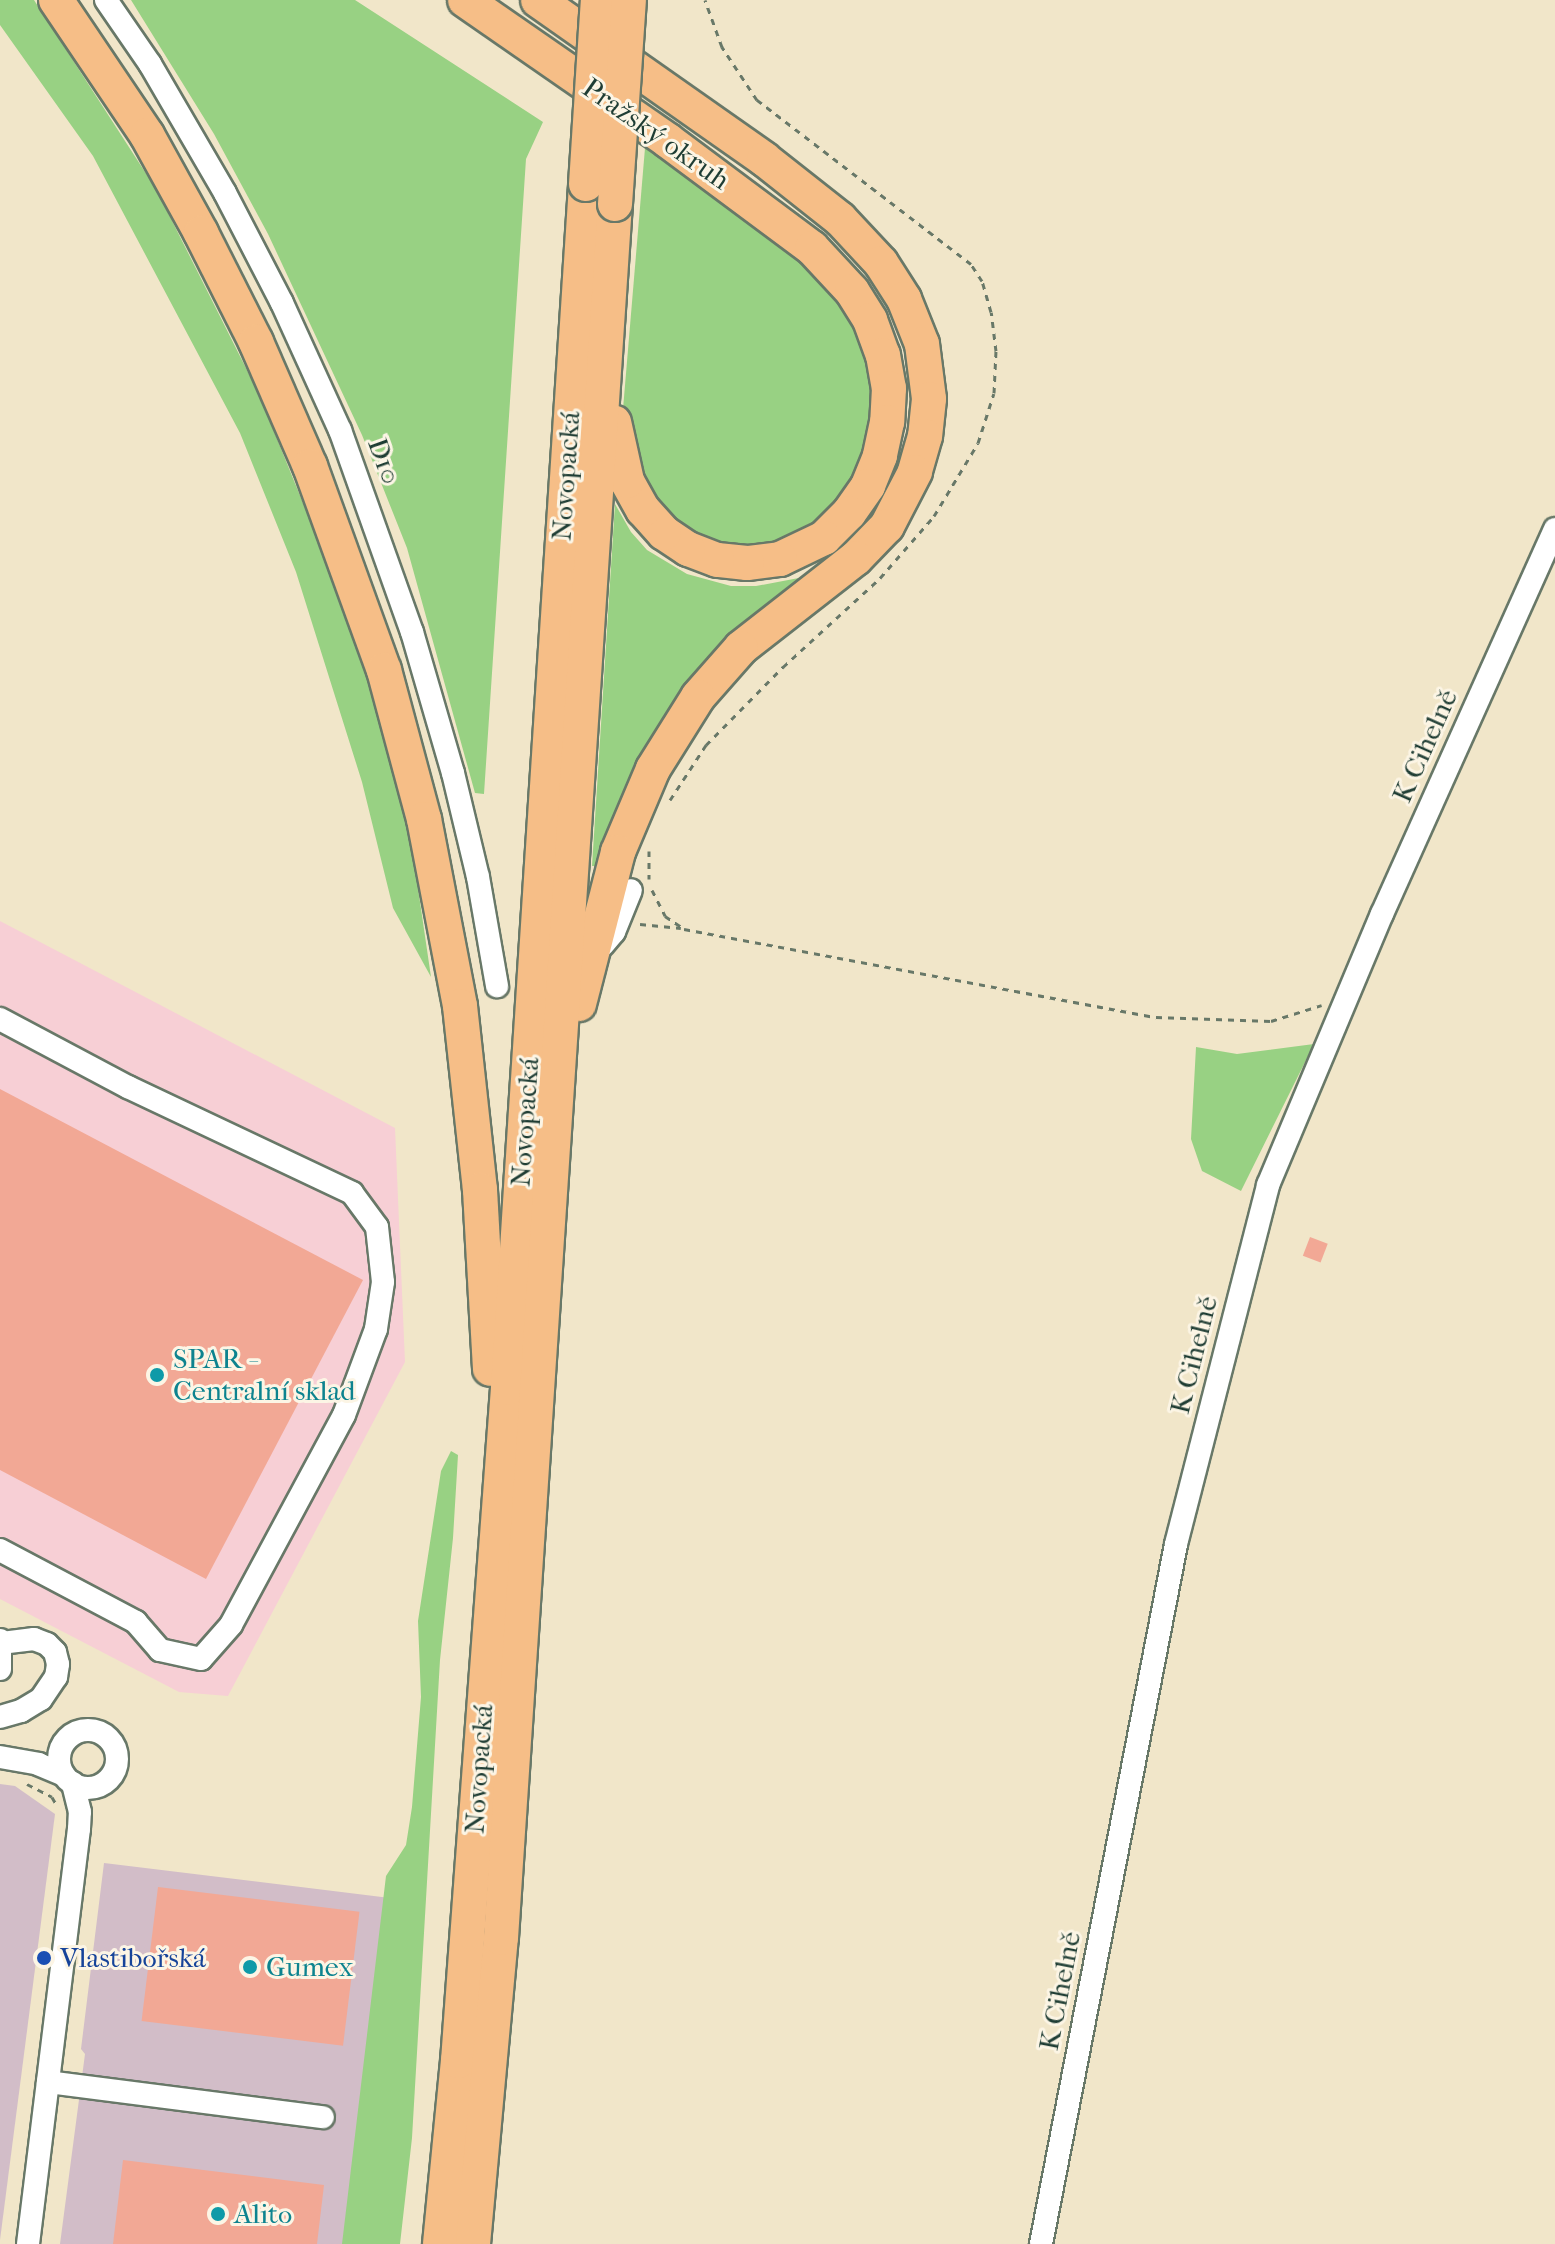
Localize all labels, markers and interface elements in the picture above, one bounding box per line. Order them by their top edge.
street label: Pražský okruh [576,71,736,197]
street label: Novopacká [545,410,587,542]
street label: D10 [360,433,408,489]
street label: K Cihelně [1385,684,1465,808]
street label: Novopacká [504,1056,546,1188]
street label: K Cihelně [1163,1293,1225,1417]
place label: SPAR - Centralní sklad [173,1342,356,1408]
marker: SPAR - Centralní sklad [148,1366,166,1384]
street label: Novopacká [458,1703,500,1835]
street label: K Cihelně [1032,1929,1088,2053]
place label: Vlastibořská [60,1941,206,1975]
marker: Vlastibořská [35,1949,53,1967]
place label: Gumex [266,1950,353,1984]
marker: Gumex [241,1958,259,1976]
place label: Alito [234,2197,292,2231]
marker: Alito [209,2205,227,2223]

